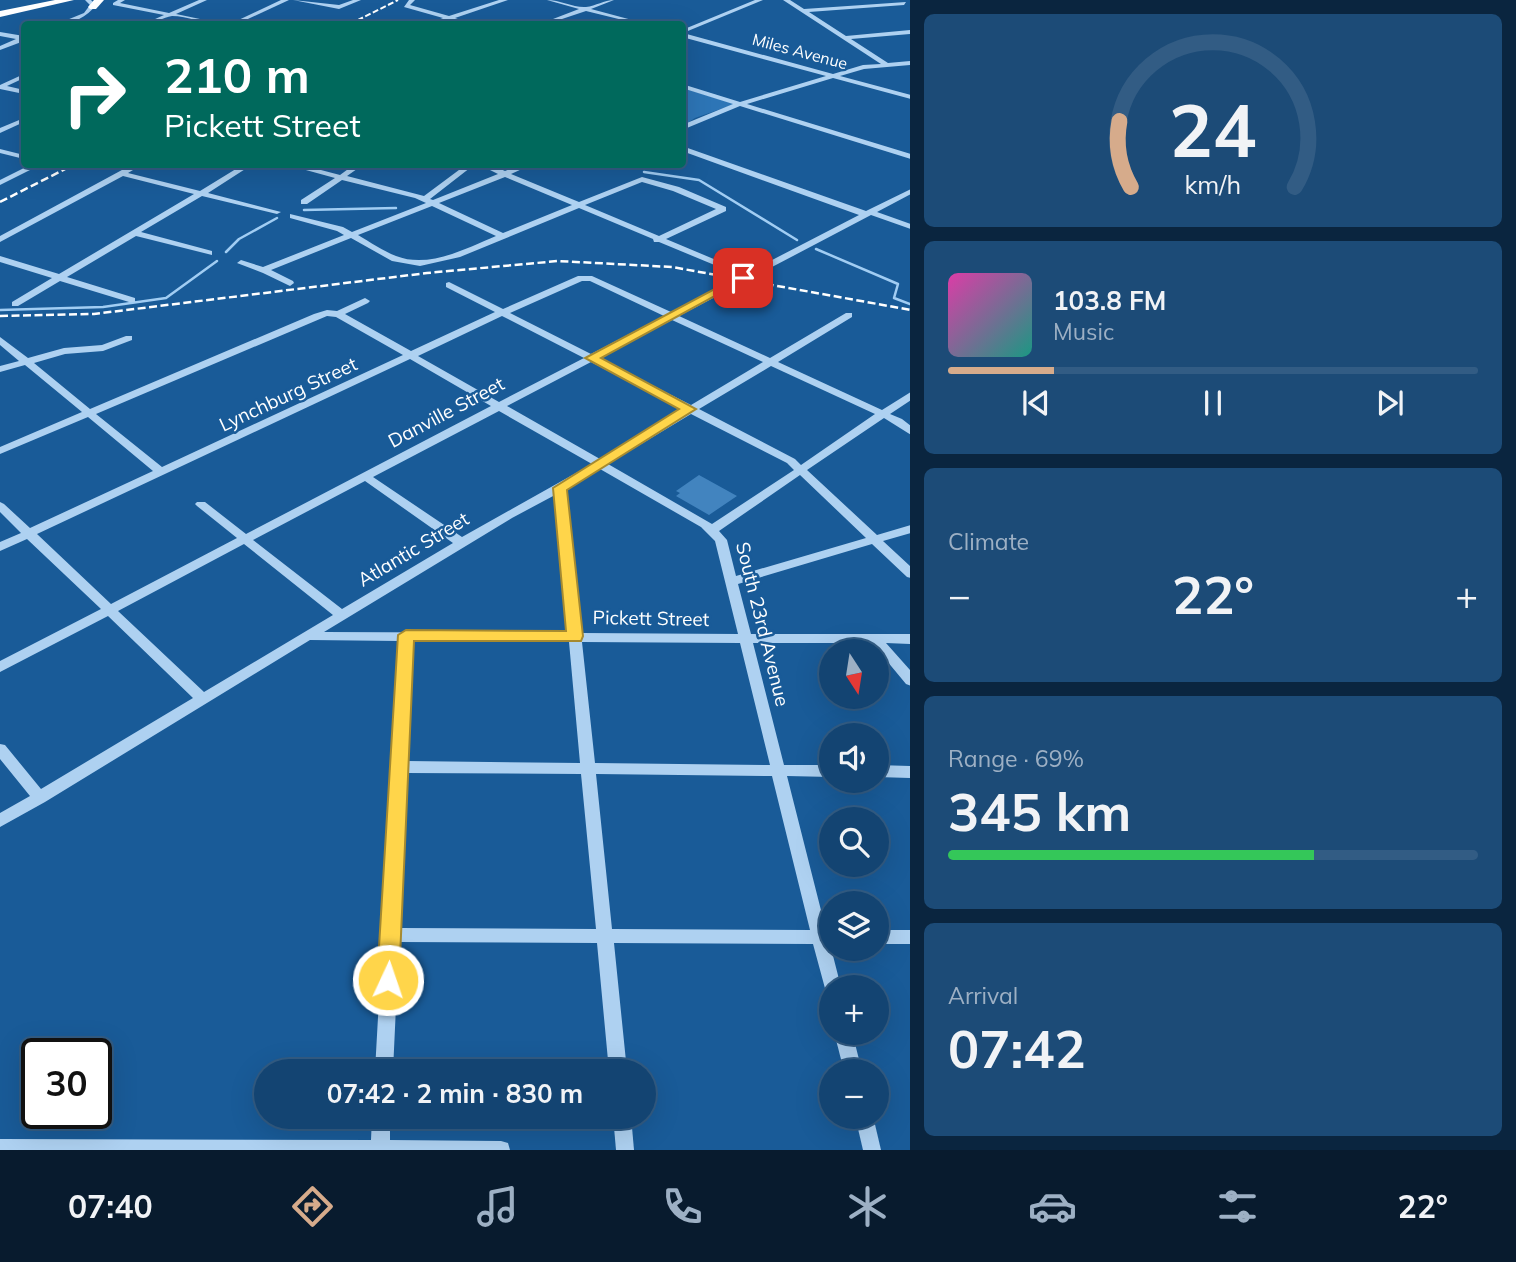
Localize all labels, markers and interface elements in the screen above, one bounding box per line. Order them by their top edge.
street label: Miles Avenue [750,29,850,73]
text: 210 m [164,44,310,105]
icon: right [49,49,140,140]
text: 24 [1169,84,1257,175]
text: Pickett Street [164,105,361,145]
text: km/h [1185,168,1241,199]
pin [713,248,773,308]
icon: arrive [724,259,762,297]
text: 103.8 FM [1053,284,1166,317]
text: Music [1053,317,1114,346]
street label: Lynchburg Street [215,351,361,436]
street label: Danville Street [384,371,509,453]
icon: previous [1017,384,1055,422]
icon: pause [1194,384,1232,422]
icon: next [1371,384,1409,422]
street label: Atlantic Street [353,506,473,592]
text: Climate [948,527,1029,556]
street label: South 23rd Avenue [731,539,795,709]
text: 22° [1172,562,1254,627]
text: − [948,571,971,619]
text: + [1455,571,1478,619]
street label: Pickett Street [592,605,710,631]
north arrow [819,639,889,709]
map controls [819,639,889,1129]
button: sound [819,723,889,793]
text: Range · 69% [948,744,1084,773]
text: 345 km [948,779,1131,844]
button: search [819,807,889,877]
button: layers [819,891,889,961]
position arrow [351,943,425,1017]
button: + [819,975,889,1045]
text: Arrival [948,981,1018,1010]
text: 07:42 [948,1016,1086,1081]
speed limit sign: 30 [21,1038,112,1129]
button: − [819,1059,889,1129]
text: 07:42 · 2 min · 830 m [327,1077,583,1110]
icon: directions [288,1182,337,1231]
icon: music [473,1182,522,1231]
icon: phone [658,1182,707,1231]
icon: climate [843,1182,892,1231]
icon: car [1028,1182,1077,1231]
icon: filters [1213,1182,1262,1231]
text: 07:40 [68,1186,153,1226]
text: 22° [1397,1186,1448,1226]

